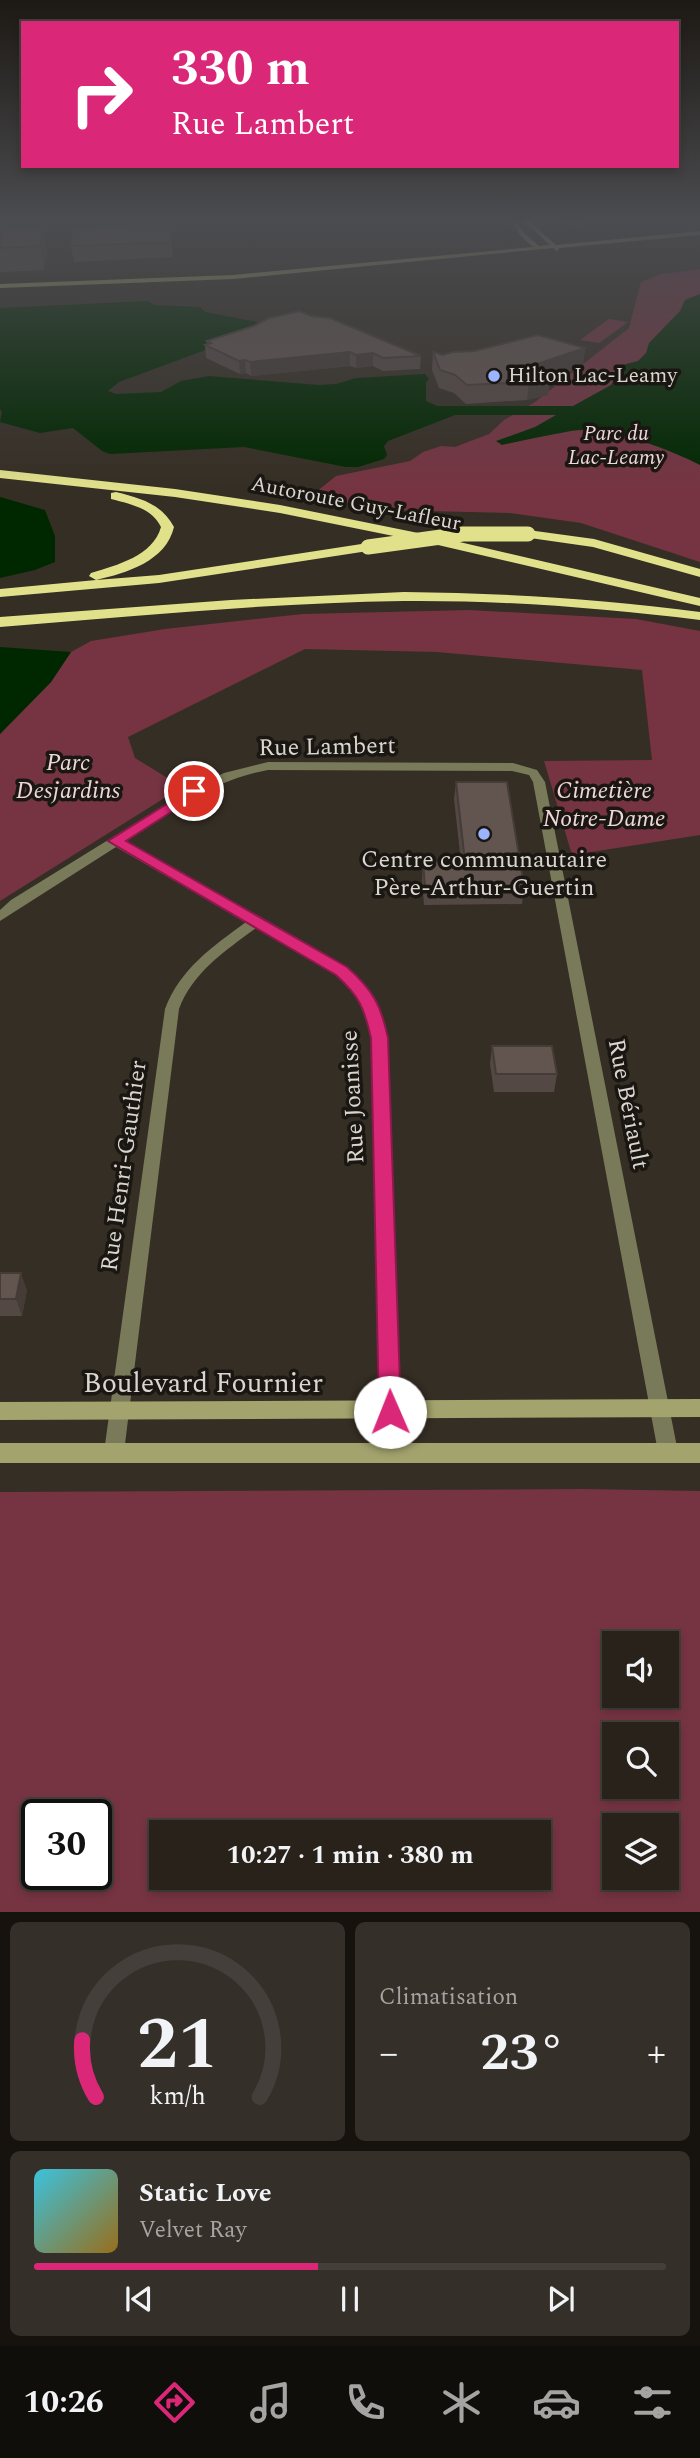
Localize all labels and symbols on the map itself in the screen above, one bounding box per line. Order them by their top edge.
place label: Hilton Lac-Leamy [508,360,678,392]
marker: Hilton Lac-Leamy [486,368,502,384]
park label: Parc du Lac-Leamy [568,418,665,474]
street label: Autoroute Guy-Lafleur [248,468,464,540]
street label: Rue Lambert [258,728,396,766]
park label: Parc Desjardins [16,745,121,809]
pin [164,761,224,821]
park label: Cimetière Notre-Dame [543,773,665,837]
marker: Centre communautaire Père-Arthur-Guertin [476,826,492,842]
place label: Centre communautaire Père-Arthur-Guertin [361,842,607,906]
street label: Rue Joanisse [332,1029,374,1165]
street label: Rue Bériault [598,1036,658,1172]
street label: Rue Henri-Gauthier [91,1058,157,1274]
street label: Boulevard Fournier [83,1362,323,1405]
position arrow [353,1375,427,1449]
speed limit sign: 30 [21,1799,112,1890]

